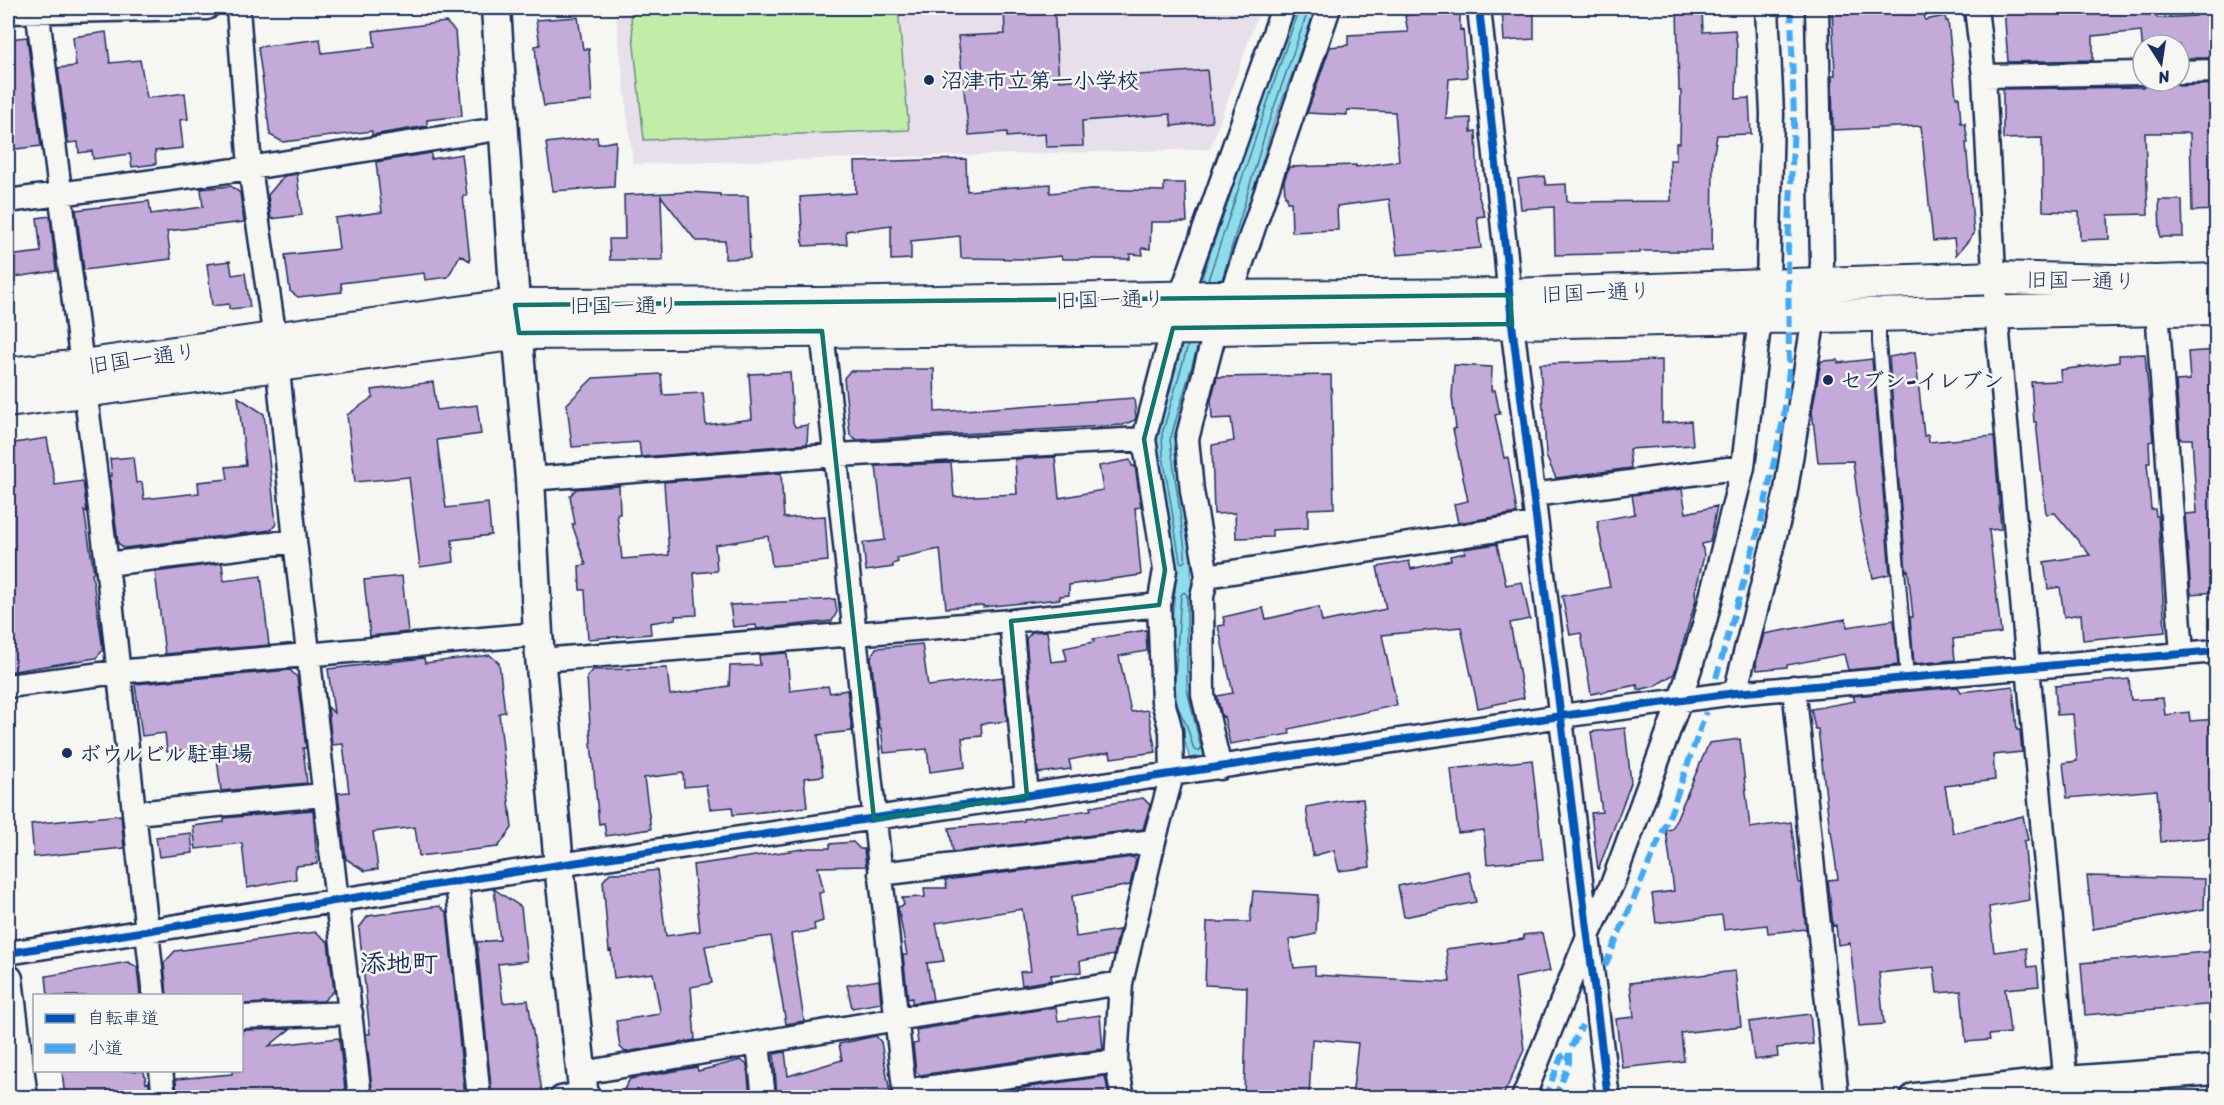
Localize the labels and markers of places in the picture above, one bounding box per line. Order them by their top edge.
place label: 沼津市立第一小学校 [941,61,1139,100]
marker: 沼津市立第一小学校 [922,73,936,87]
place label: セブン-イレブン [1840,361,2004,400]
marker: セブン-イレブン [1821,373,1835,387]
place label: ボウルビル駐車場 [79,734,253,773]
marker: ボウルビル駐車場 [60,746,74,760]

